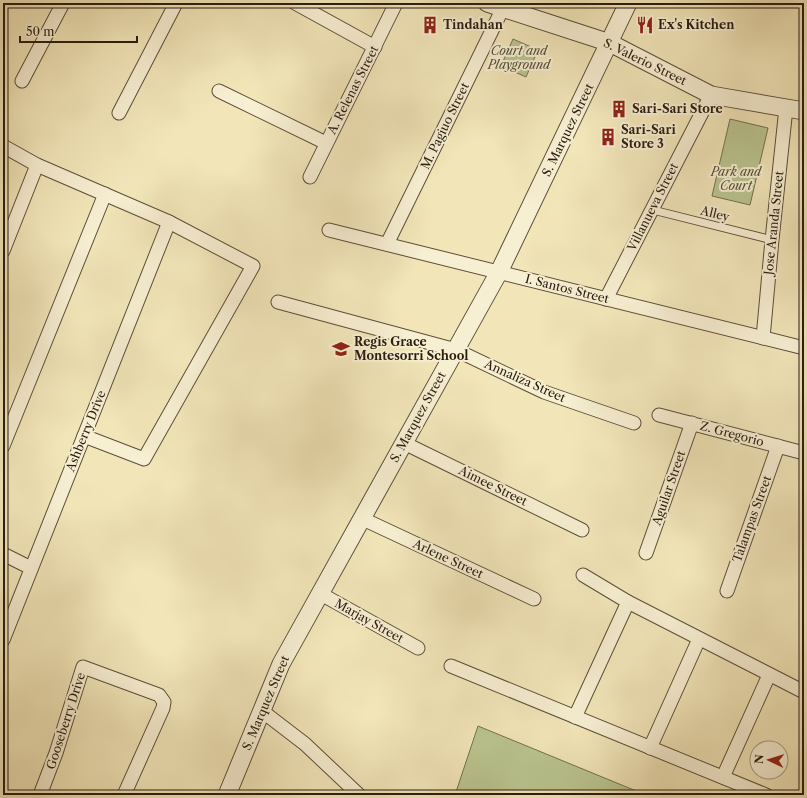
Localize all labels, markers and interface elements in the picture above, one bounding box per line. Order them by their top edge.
building icon: Tindahan [420,15,440,35]
restaurant icon: Ex's Kitchen [635,15,655,35]
place label: Tindahan [443,17,504,32]
place label: Ex's Kitchen [658,17,735,32]
scale bar [20,18,137,44]
text: 50 m [26,24,55,39]
street label: S. Valerio Street [601,35,690,88]
street label: A. Relenas Street [323,42,382,137]
park label: Court and Playground [487,43,552,72]
street label: M. Pagiuo Street [417,79,472,172]
street label: S. Marquez Street [539,80,597,179]
building icon: Sari-Sari Store [609,99,629,119]
place label: Sari-Sari Store [632,101,723,116]
place label: Sari-Sari Store 3 [621,122,676,151]
building icon: Sari-Sari Store 3 [598,127,618,147]
street label: Villanueva Street [623,160,682,254]
park label: Park and Court [710,164,763,193]
street label: Jose Aranda Street [760,169,787,278]
street label: Alley [698,202,731,224]
street label: I. Santos Street [524,271,611,306]
place label: Regis Grace Montesorri School [354,334,469,363]
school or university icon: Regis Grace Montesorri School [331,339,351,359]
street label: Annaliza Street [481,356,569,405]
street label: S. Marquez Street [386,368,449,465]
street label: Ashberry Drive [62,388,109,475]
street label: Z. Gregorio [699,418,766,449]
street label: Aguilar Street [648,448,689,528]
street label: Aimee Street [456,462,531,509]
street label: Talampas Street [729,473,774,564]
street label: Arlene Street [410,535,486,582]
street label: Marjay Street [332,595,407,646]
street label: S. Marquez Street [239,652,293,752]
street label: Gooseberry Drive [43,670,88,771]
north arrow [749,740,789,780]
text: N [752,754,766,765]

